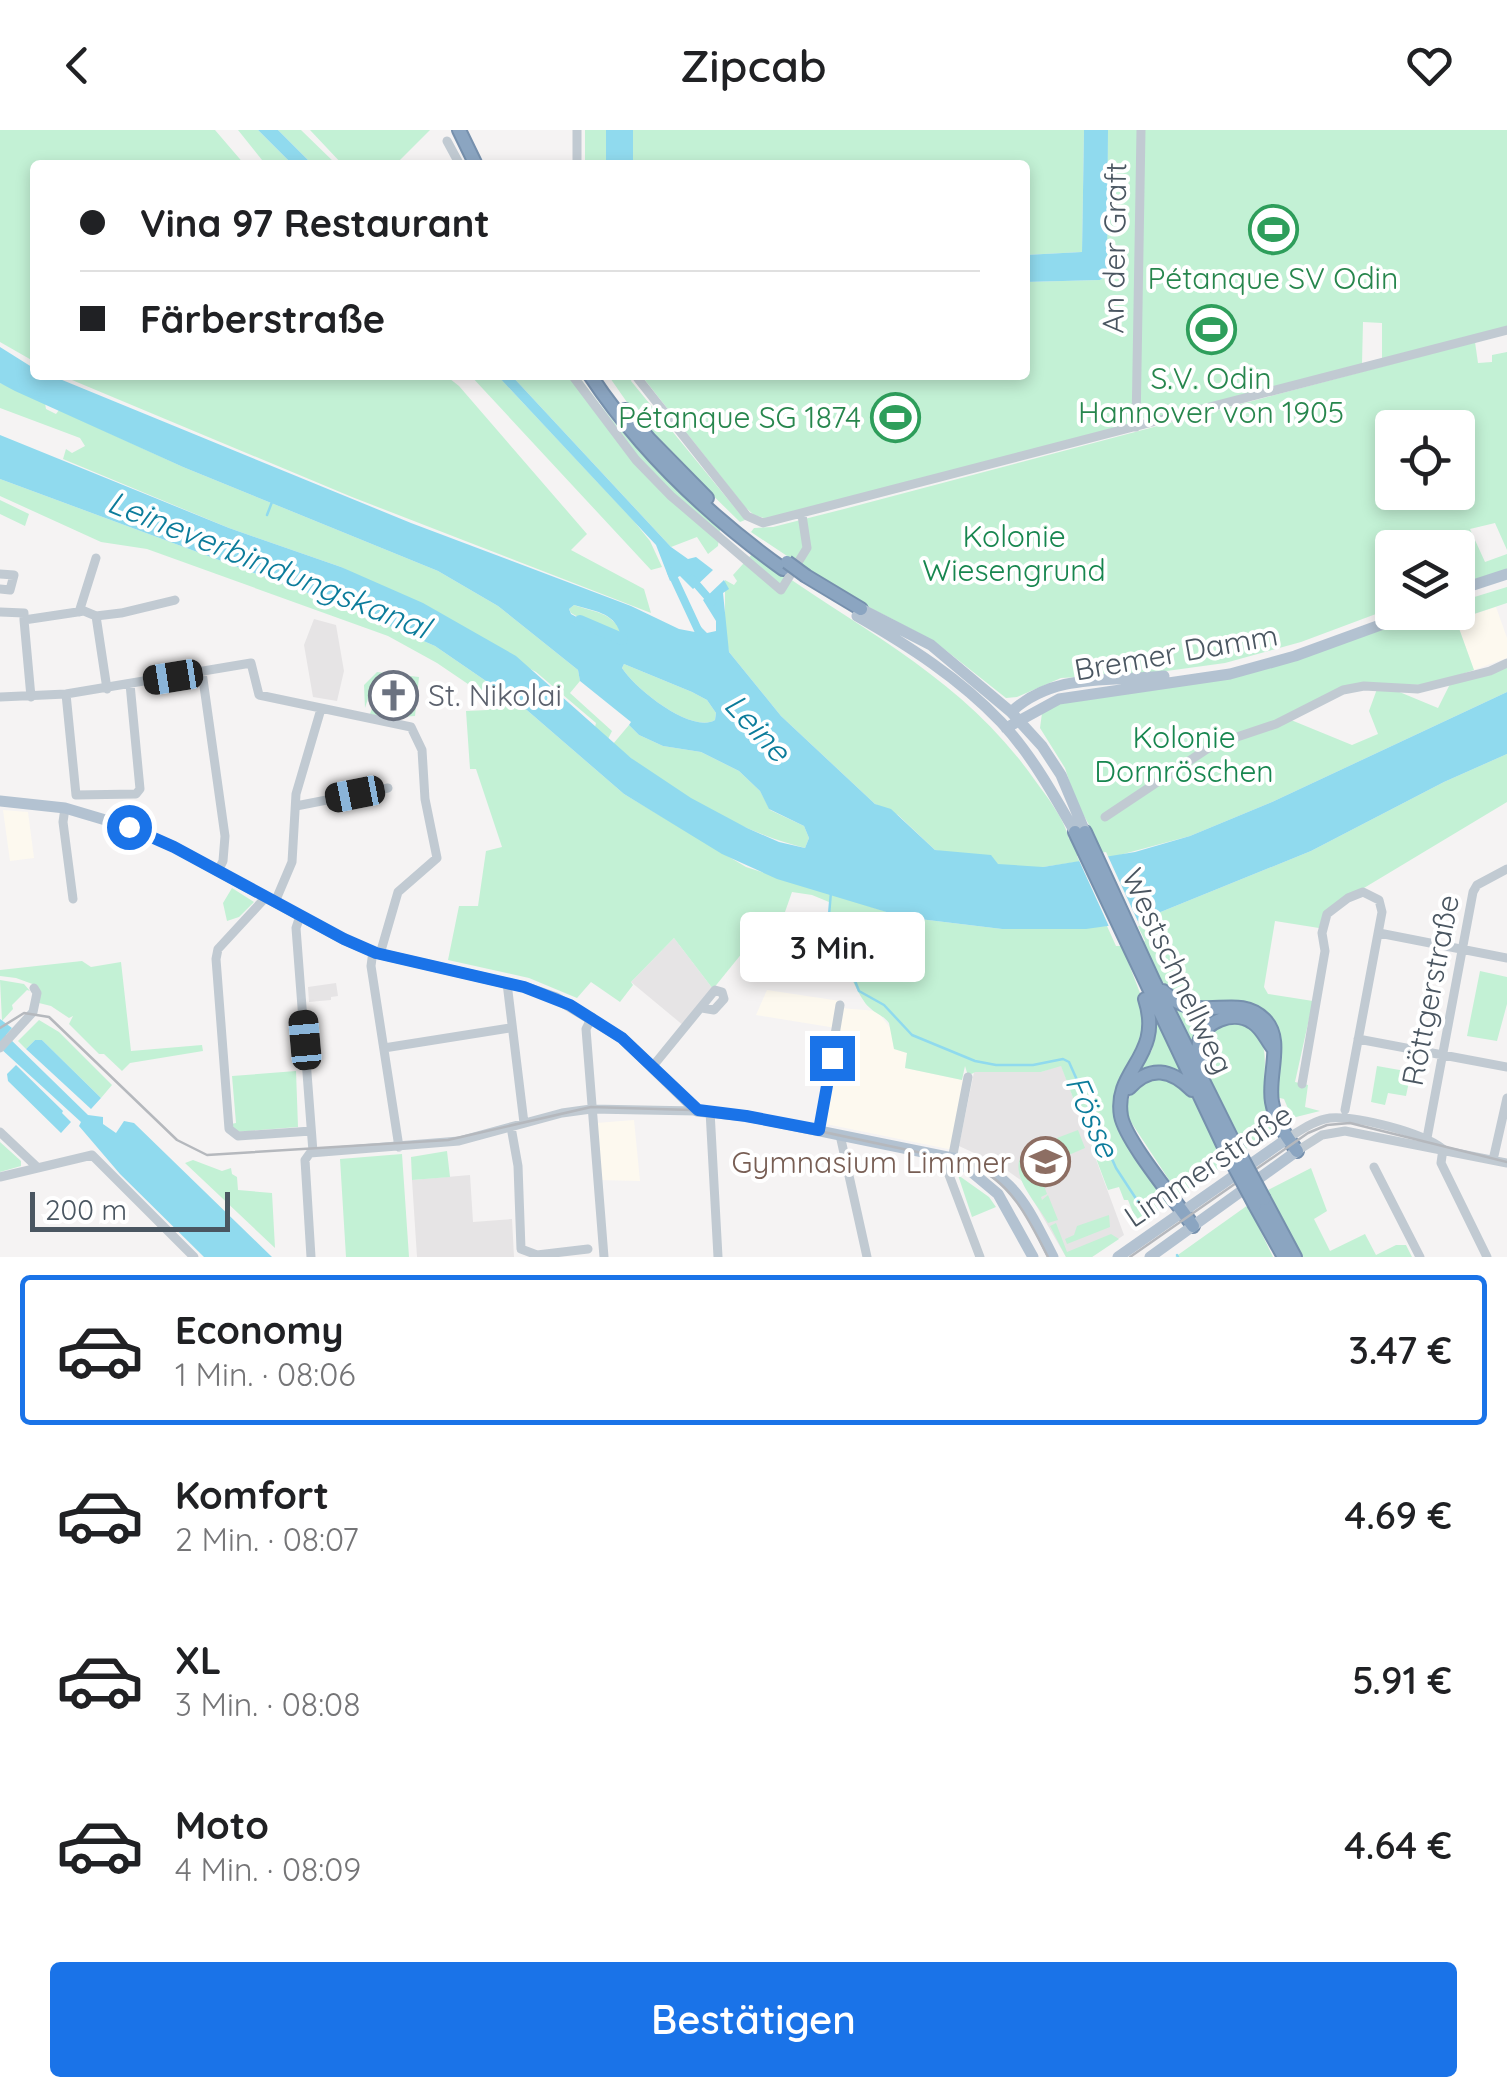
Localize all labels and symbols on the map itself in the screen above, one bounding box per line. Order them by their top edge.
street label: An der Graft [1094,162,1134,334]
sports icon: Pétanque SV Odin [1247,203,1299,255]
place label: Pétanque SV Odin [1148,259,1398,297]
sports icon: S.V. Odin Hannover von 1905 [1185,303,1237,355]
place label: S.V. Odin Hannover von 1905 [1078,359,1344,431]
sports icon: Pétanque SG 1874 [870,391,922,443]
place label: Pétanque SG 1874 [618,398,861,436]
water label: Leineverbindungskanal [102,481,439,648]
park label: Kolonie Wiesengrund [922,517,1106,589]
street label: Bremer Damm [1071,615,1281,689]
car [141,657,205,697]
church icon: St. Nikolai [367,669,419,721]
place label: St. Nikolai [428,676,562,714]
water label: Leine [717,685,801,771]
park label: Kolonie Dornröschen [1094,718,1274,790]
car [323,774,387,814]
route start [107,805,152,850]
street label: Westschnellweg [1114,862,1242,1080]
street label: Röttgerstraße [1393,891,1467,1089]
callout: 3 Min. [740,913,924,983]
car [287,1009,323,1071]
route end [810,1036,855,1081]
water label: Fösse [1057,1069,1129,1165]
street label: Limmerstraße [1117,1095,1299,1235]
school or university icon: Gymnasium Limmer [1020,1136,1072,1188]
place label: Gymnasium Limmer [732,1143,1011,1181]
scale bar [30,1187,230,1232]

